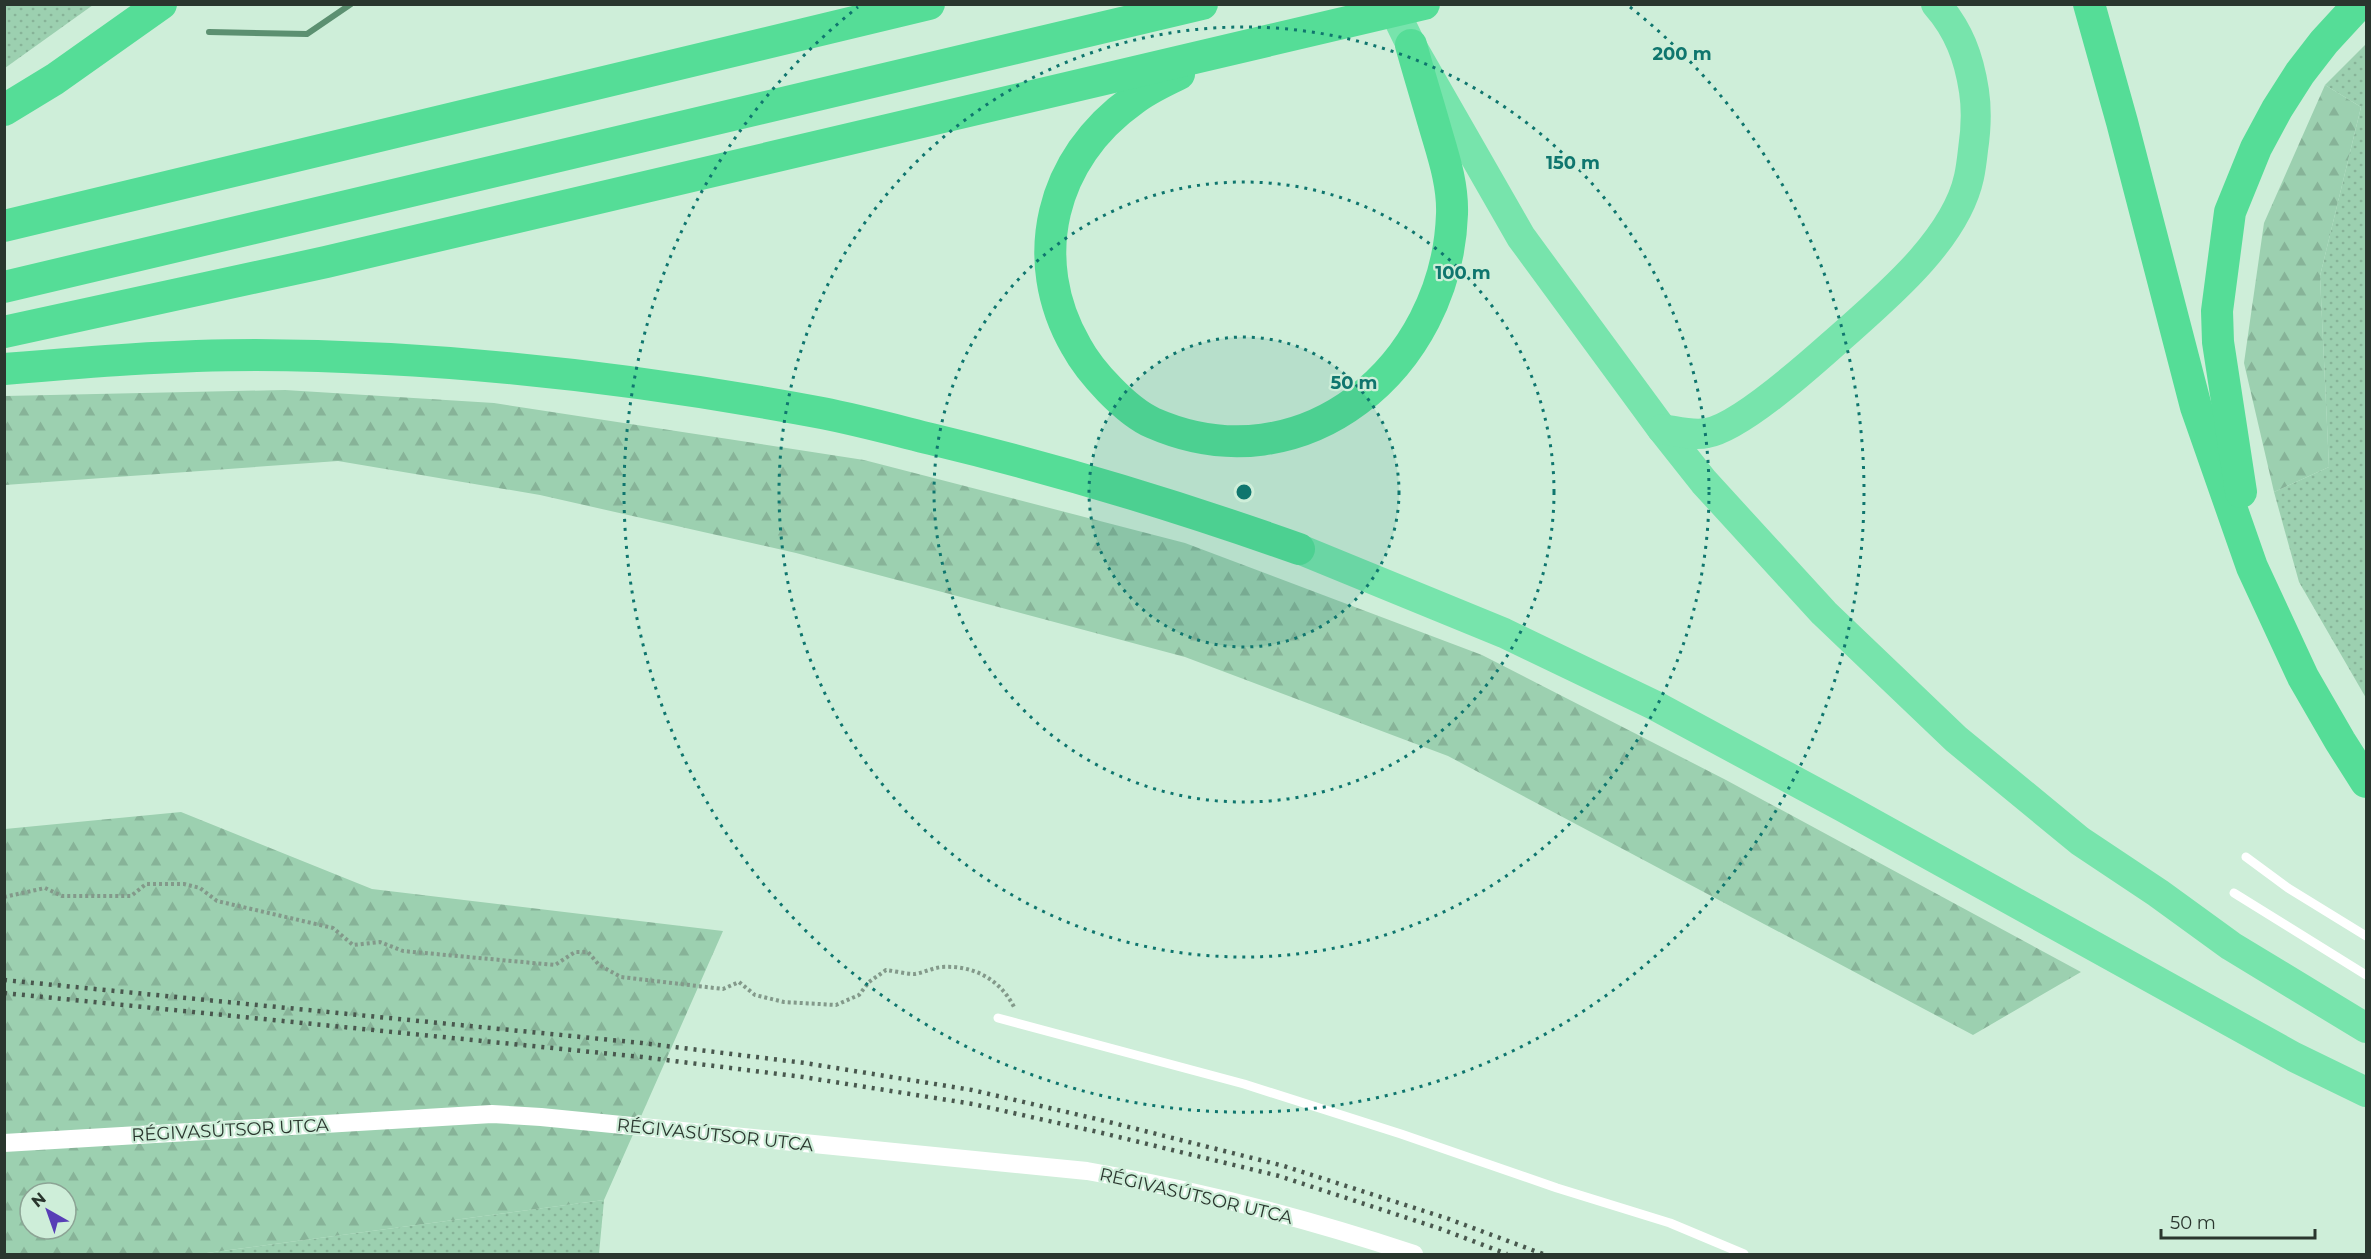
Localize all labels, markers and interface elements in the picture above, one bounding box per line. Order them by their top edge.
text: 200 m [1652,43,1712,65]
text: 150 m [1546,152,1600,174]
text: 100 m [1435,262,1491,284]
text: 50 m [1331,372,1377,394]
centre of rings [1234,482,1254,502]
street label: RÉGIVASÚTSOR UTCA [131,1114,329,1146]
street label: RÉGIVASÚTSOR UTCA [616,1114,814,1156]
street label: RÉGIVASÚTSOR UTCA [1097,1163,1295,1229]
north arrow [18,1181,78,1241]
text: N [28,1188,50,1211]
scale bar [2161,1202,2316,1240]
text: 50 m [2170,1212,2216,1234]

